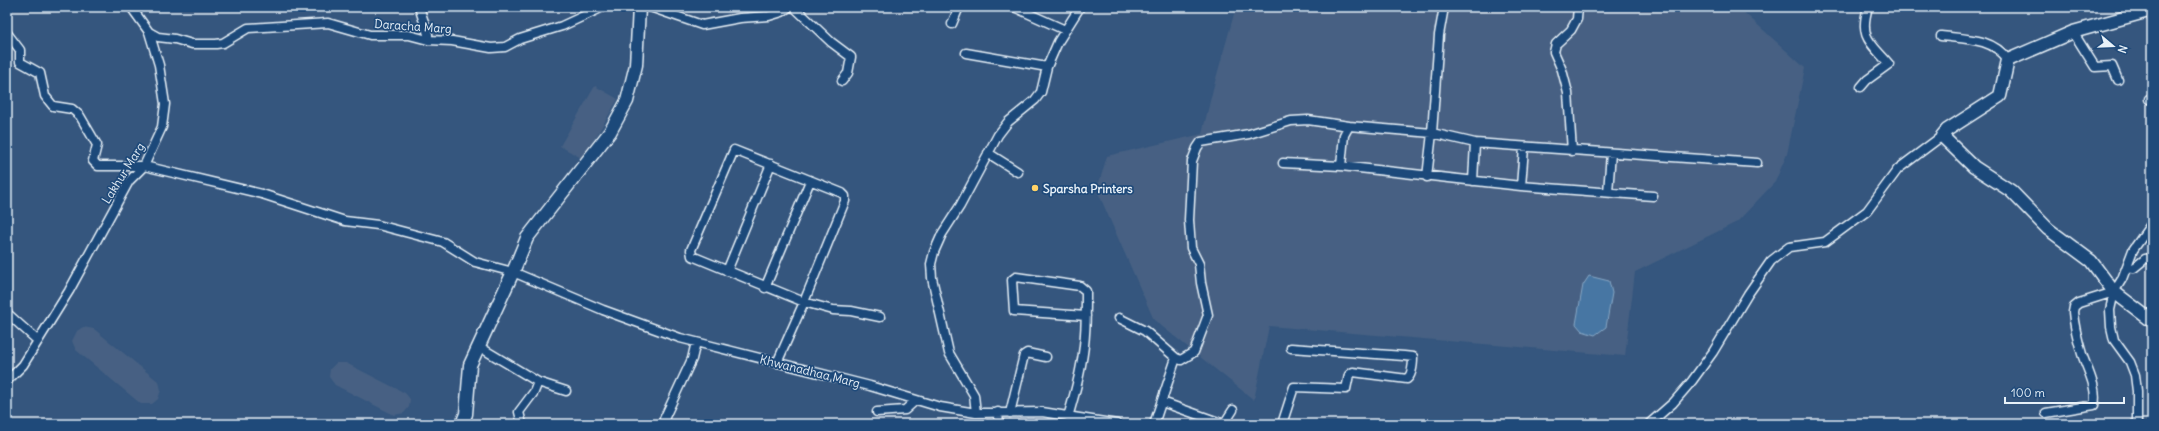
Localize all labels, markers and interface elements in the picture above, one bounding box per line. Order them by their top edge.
street label: Daracha Marg [374,16,452,36]
north arrow [2093,26,2133,66]
text: N [2115,43,2130,55]
street label: Lakhur Marg [98,140,148,206]
place label: Sparsha Printers [1043,181,1133,197]
marker: Sparsha Printers [1030,183,1040,193]
street label: Khwanadhaa Marg [758,351,862,391]
scale bar [2005,379,2124,405]
text: 100 m [2011,385,2045,400]

